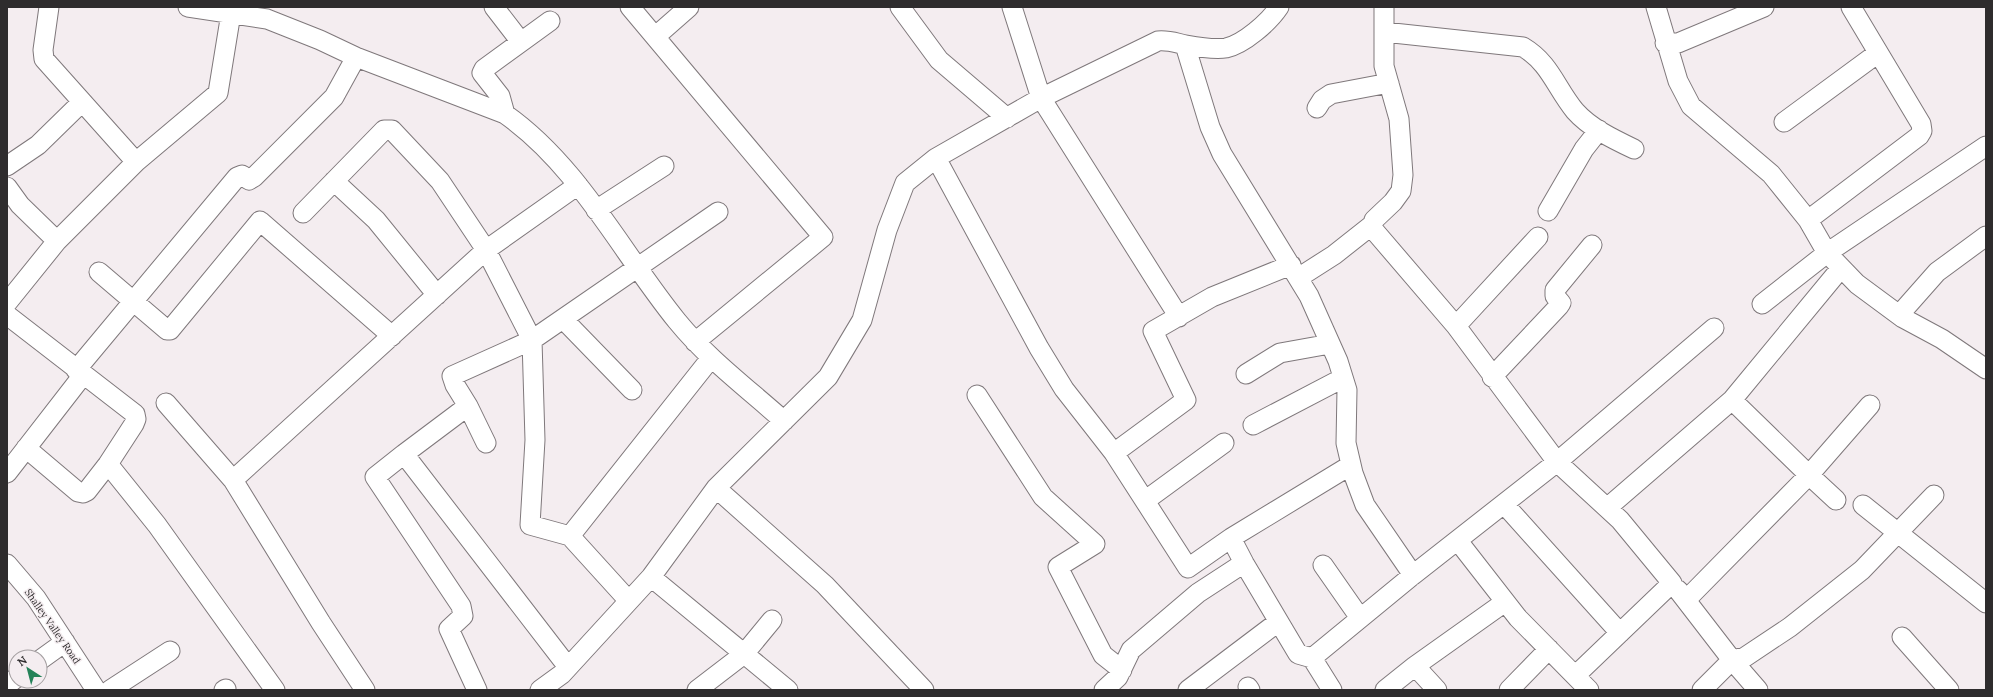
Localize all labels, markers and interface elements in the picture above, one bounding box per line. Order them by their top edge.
street label: Shalley Valley Road [22,586,83,666]
north arrow [8,649,48,689]
text: N [15,652,30,669]

